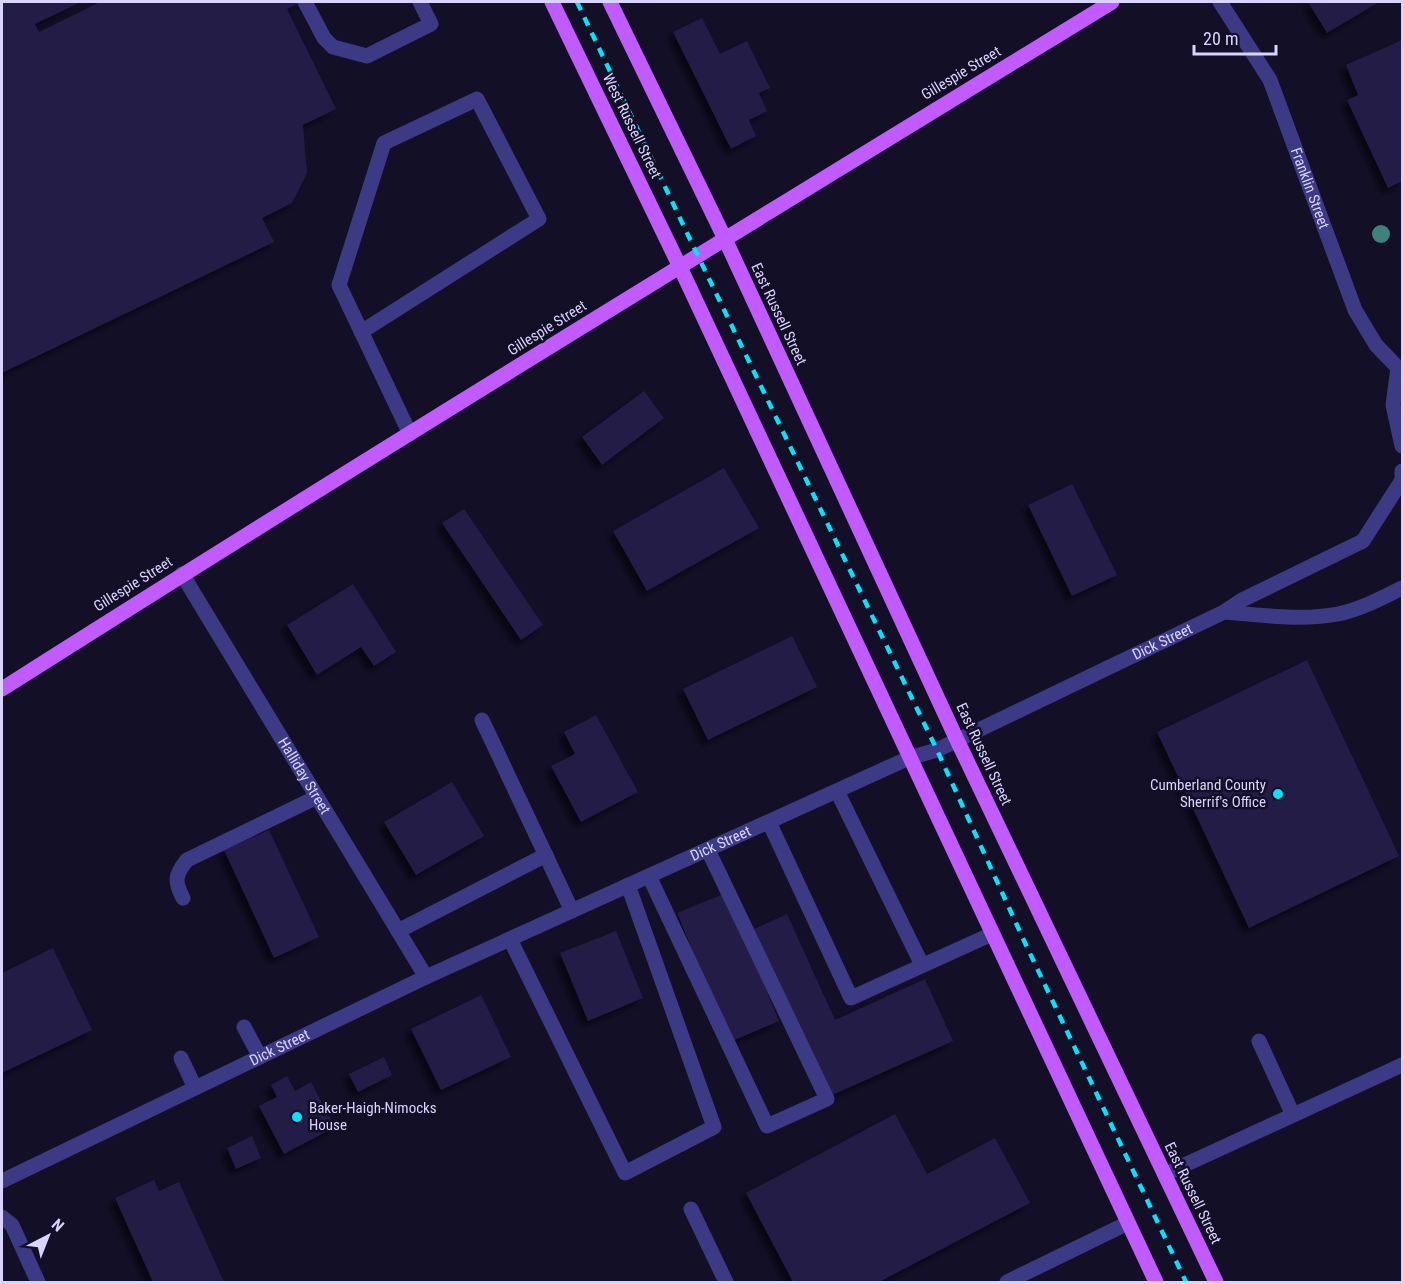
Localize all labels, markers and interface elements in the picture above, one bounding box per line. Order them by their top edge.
scale bar [1194,18,1276,56]
text: 20 m [1203,28,1238,49]
street label: Gillespie Street [918,42,1004,104]
street label: West Russell Street [599,71,665,181]
street label: Franklin Street [1287,145,1333,231]
street label: East Russell Street [747,260,811,368]
street label: Gillespie Street [504,297,590,359]
street label: Gillespie Street [90,553,176,615]
street label: Dick Street [1129,620,1195,664]
street label: East Russell Street [952,700,1016,808]
street label: Halliday Street [274,734,334,817]
place label: Cumberland County Sherrif's Office [1150,776,1266,811]
marker: Cumberland County Sherrif's Office [1271,787,1285,801]
street label: Dick Street [688,822,754,865]
street label: Dick Street [247,1025,312,1070]
place label: Baker-Haigh-Nimocks House [309,1099,437,1134]
marker: Baker-Haigh-Nimocks House [290,1110,304,1124]
street label: East Russell Street [1161,1139,1225,1247]
north arrow [18,1206,78,1266]
text: N [48,1215,68,1236]

